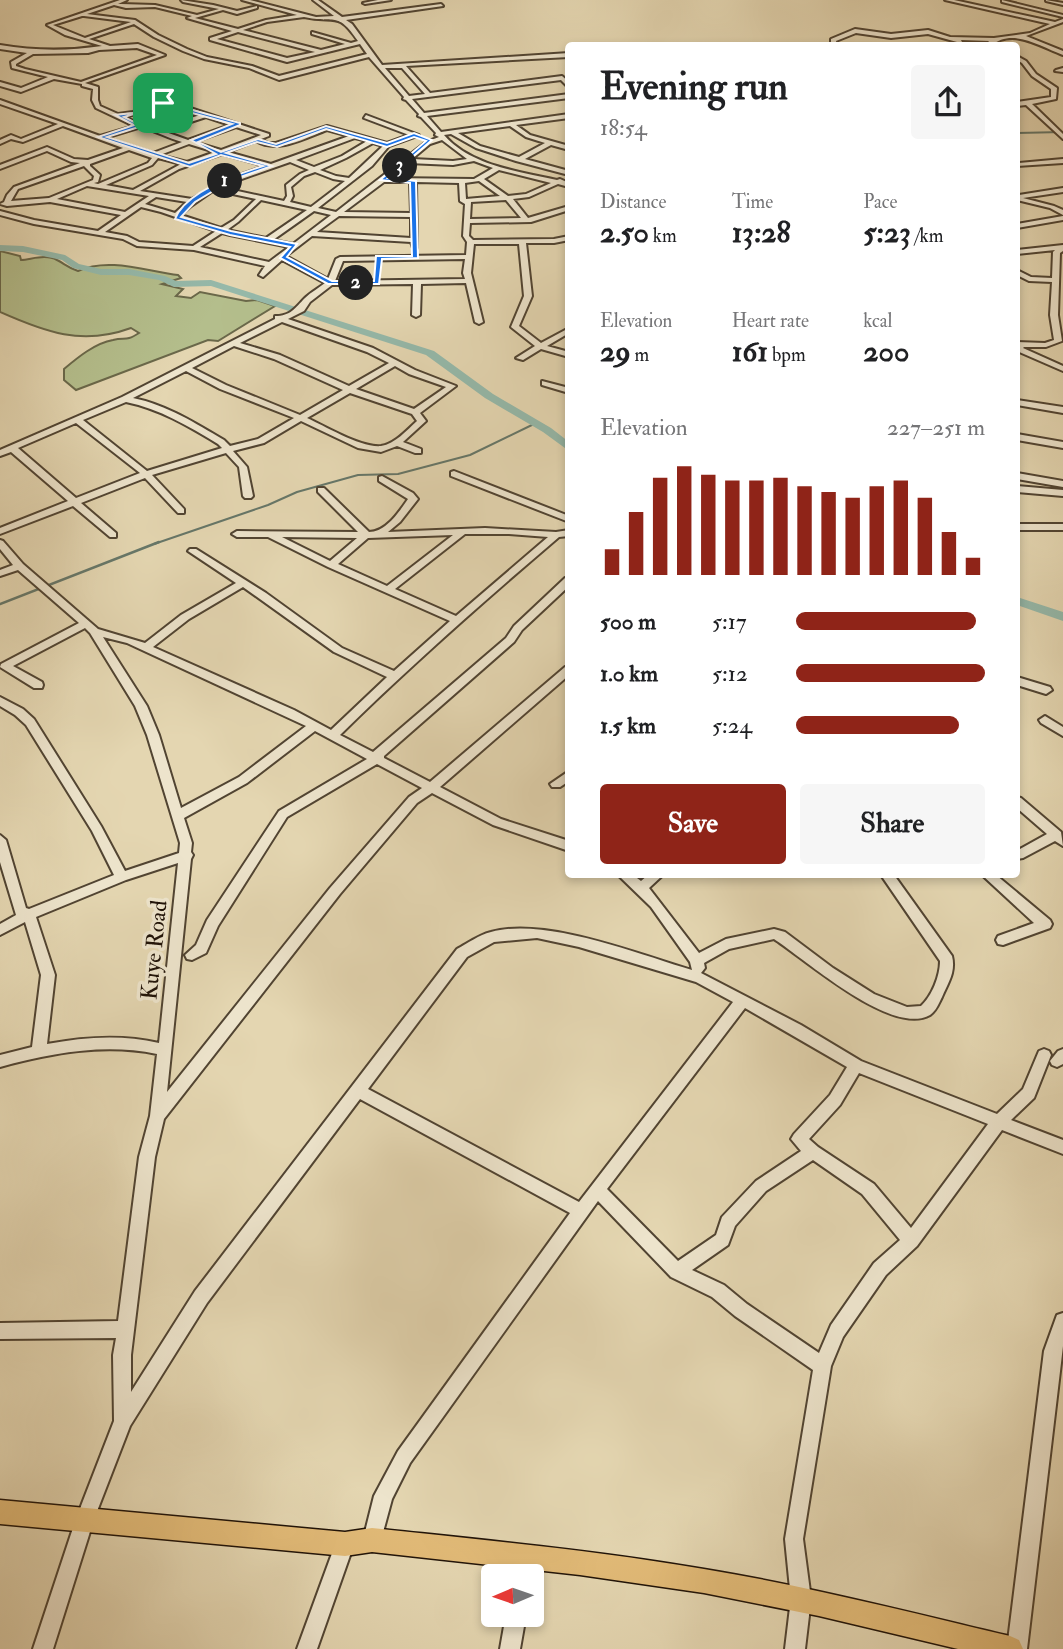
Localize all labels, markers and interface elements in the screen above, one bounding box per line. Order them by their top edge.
text: Evening run [600,63,788,111]
button: share [911,65,985,139]
pin [133,73,193,133]
icon: arrive [144,84,182,122]
text: 18:54 [600,113,647,142]
pin: 3 [382,148,418,184]
text: 3 [396,153,403,177]
pin: 1 [208,164,243,198]
text: 1 [221,168,228,192]
text: Distance [600,190,666,214]
text: Time [732,190,773,214]
text: Pace [863,190,897,214]
text: 2.50 [600,214,649,251]
text: 13:28 [732,214,791,251]
text: 5:23 [863,214,911,251]
text: km [649,224,677,248]
text: /km [911,224,943,248]
pin: 2 [338,266,374,300]
text: 2 [351,270,360,294]
text: Elevation [600,309,672,333]
text: Heart rate [732,309,809,333]
text: kcal [863,309,892,333]
text: 29 [600,333,631,370]
text: 161 [732,333,768,370]
text: 200 [863,333,909,370]
text: m [631,343,649,367]
text: bpm [768,343,806,367]
text: Elevation [600,413,688,442]
text: 227–251 m [887,413,985,442]
text: 500 m [600,607,656,636]
text: 5:17 [712,607,747,636]
text: 1.0 km [600,659,658,688]
text: 5:12 [712,659,748,688]
text: 1.5 km [600,711,656,740]
text: 5:24 [712,711,752,740]
button: Save [600,784,786,864]
button: Share [800,784,985,864]
street label: Kuye Road [134,899,174,1001]
north arrow [481,1564,544,1628]
map controls [481,1564,544,1627]

